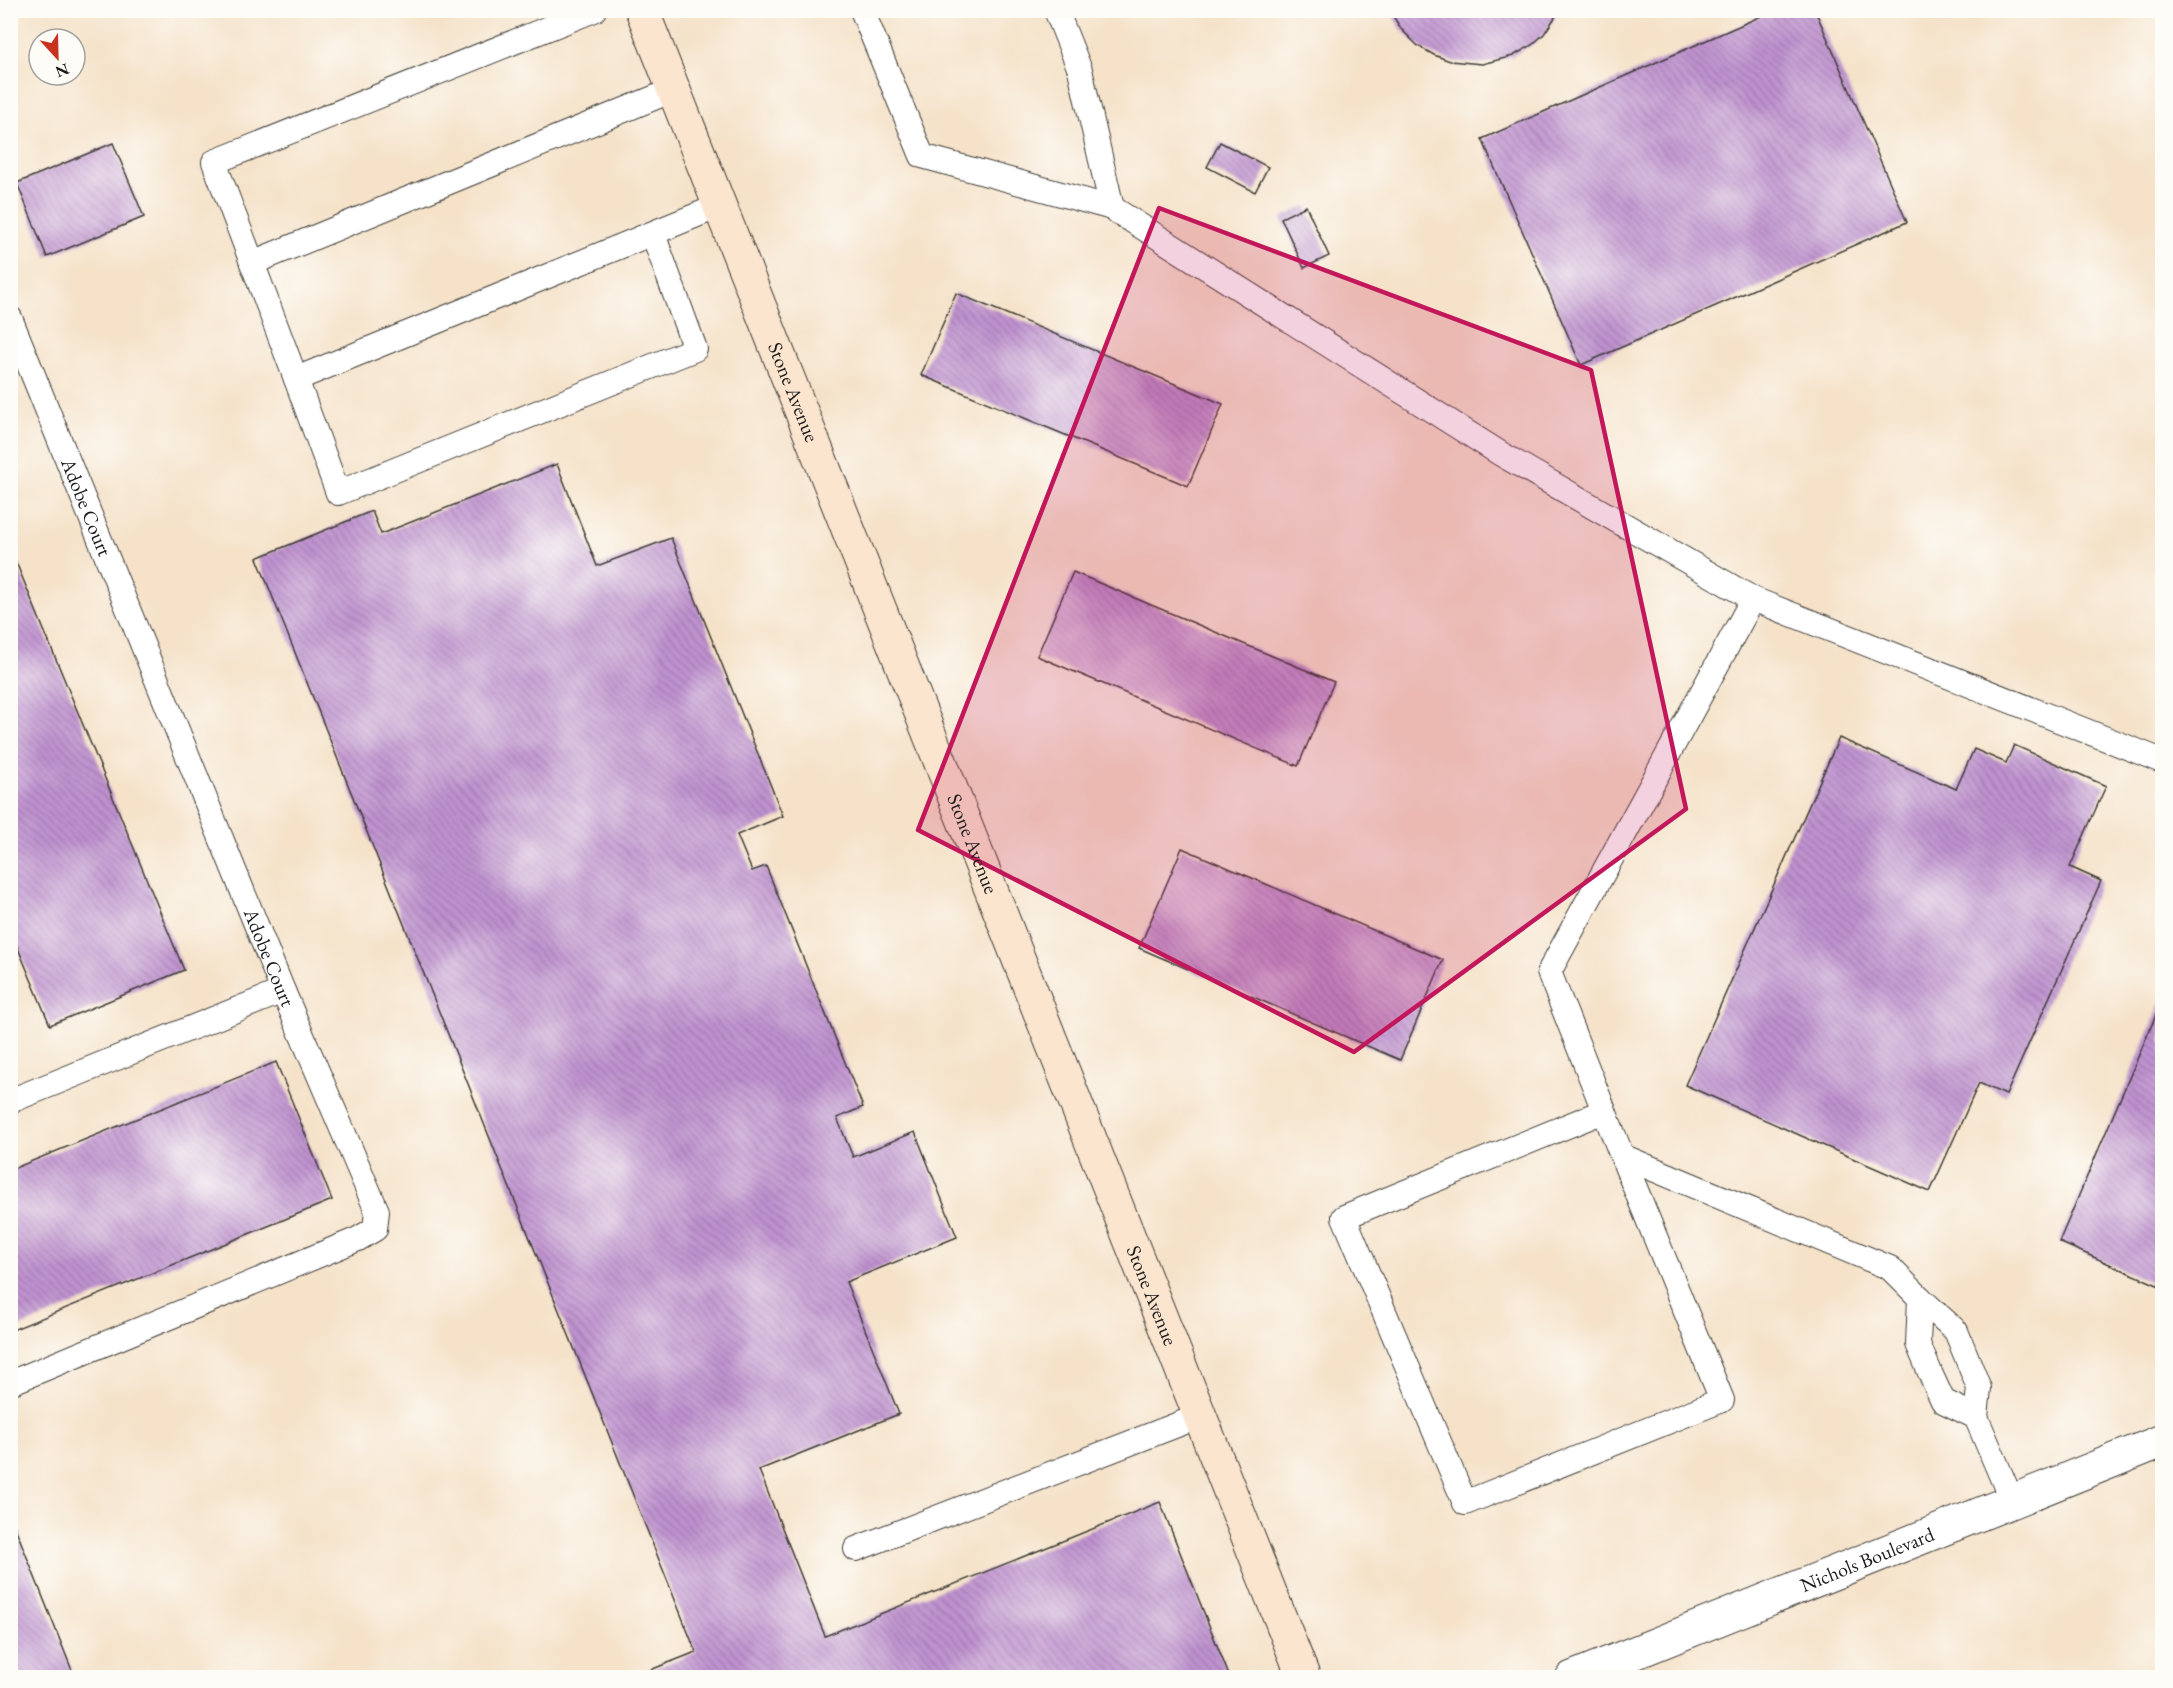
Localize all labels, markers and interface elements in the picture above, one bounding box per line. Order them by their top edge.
north arrow [27,27,87,87]
text: N [52,58,72,83]
street label: Stone Avenue [762,338,825,446]
street label: Adobe Court [55,453,118,561]
street label: Stone Avenue [941,790,1004,898]
street label: Adobe Court [237,904,301,1011]
street label: Stone Avenue [1121,1242,1184,1349]
street label: Nichols Boulevard [1796,1521,1939,1598]

